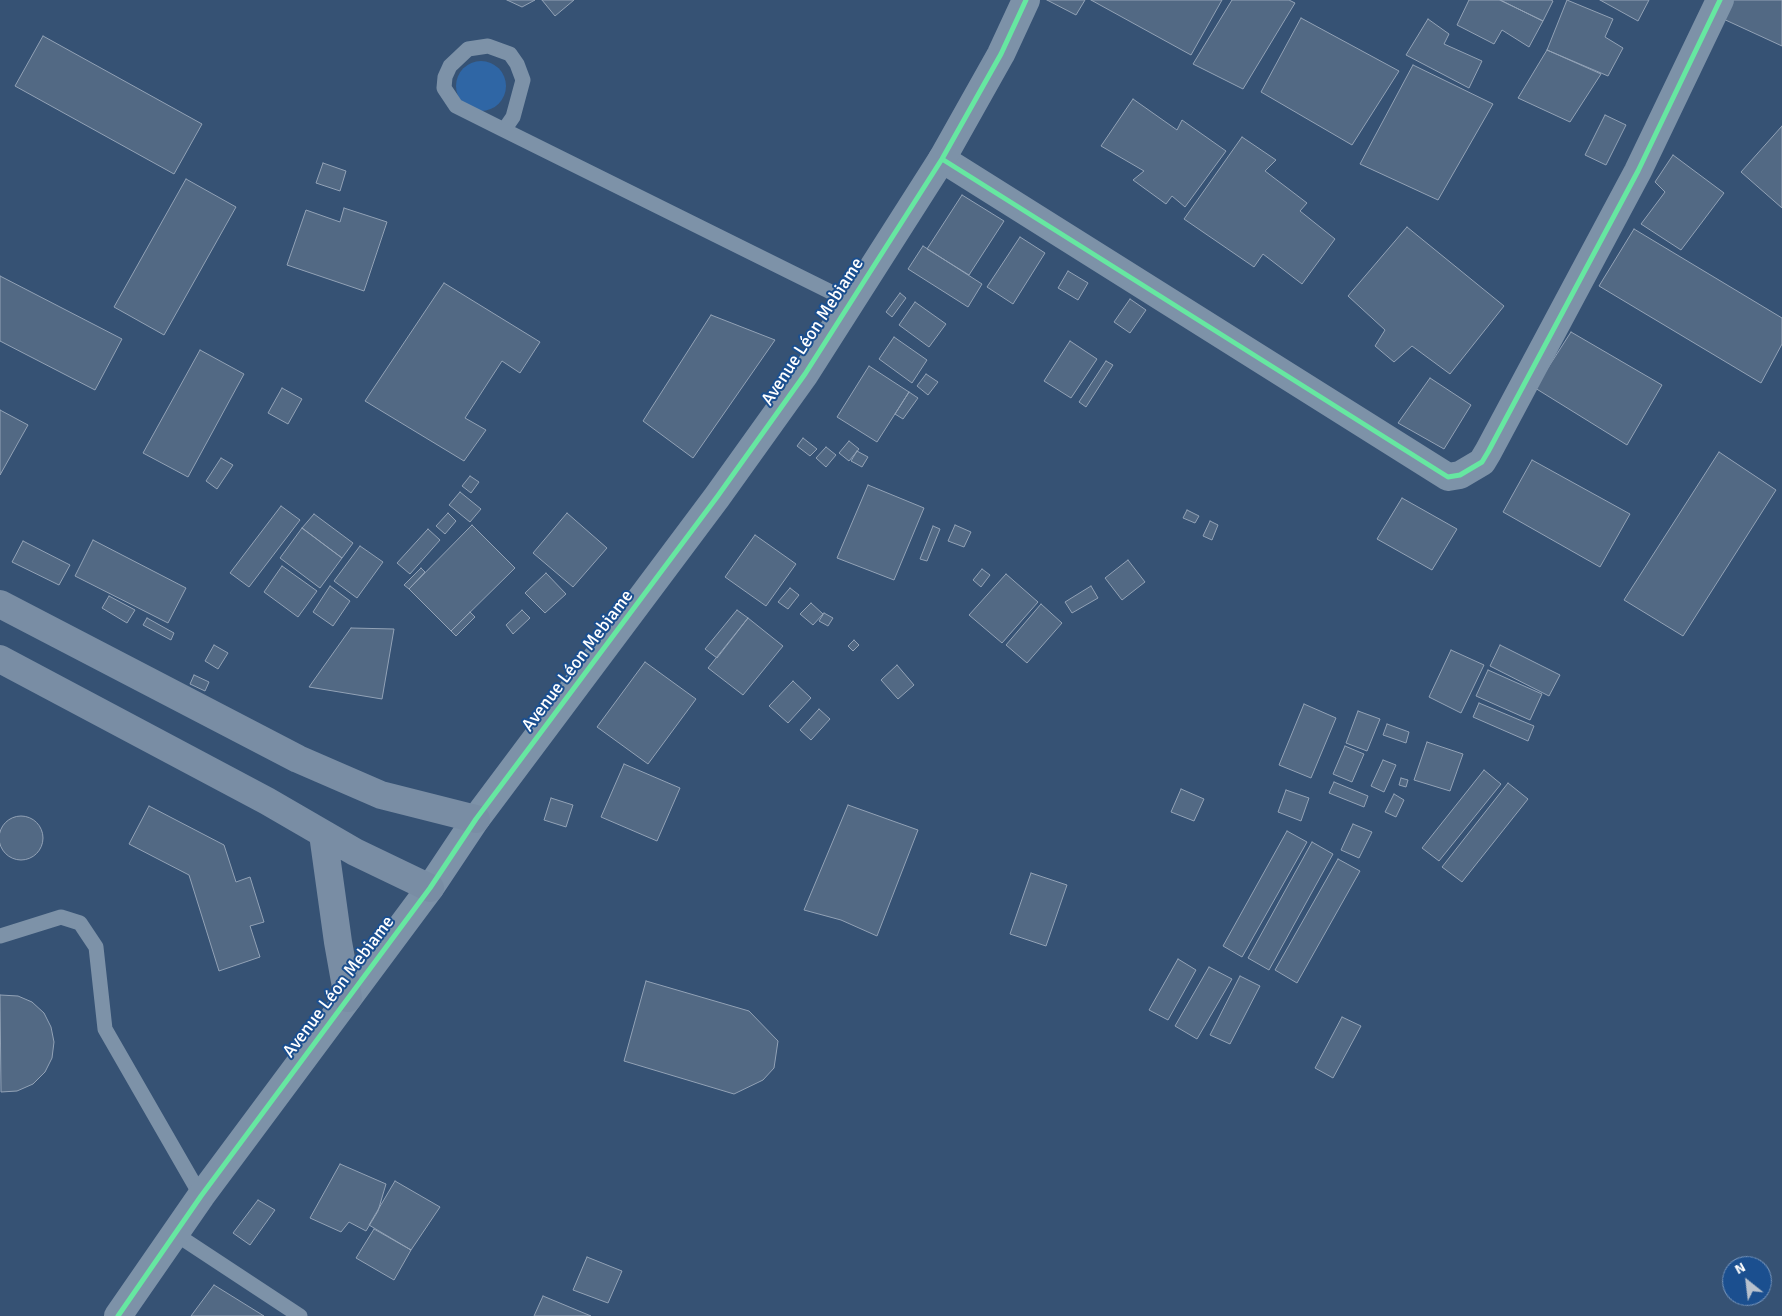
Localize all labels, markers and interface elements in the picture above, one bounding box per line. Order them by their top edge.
street label: Avenue Léon Mebiame [757,254,869,410]
street label: Avenue Léon Mebiame [518,586,638,736]
street label: Avenue Léon Mebiame [279,912,399,1062]
north arrow [1722,1256,1772,1306]
text: N [1732,1259,1748,1278]

